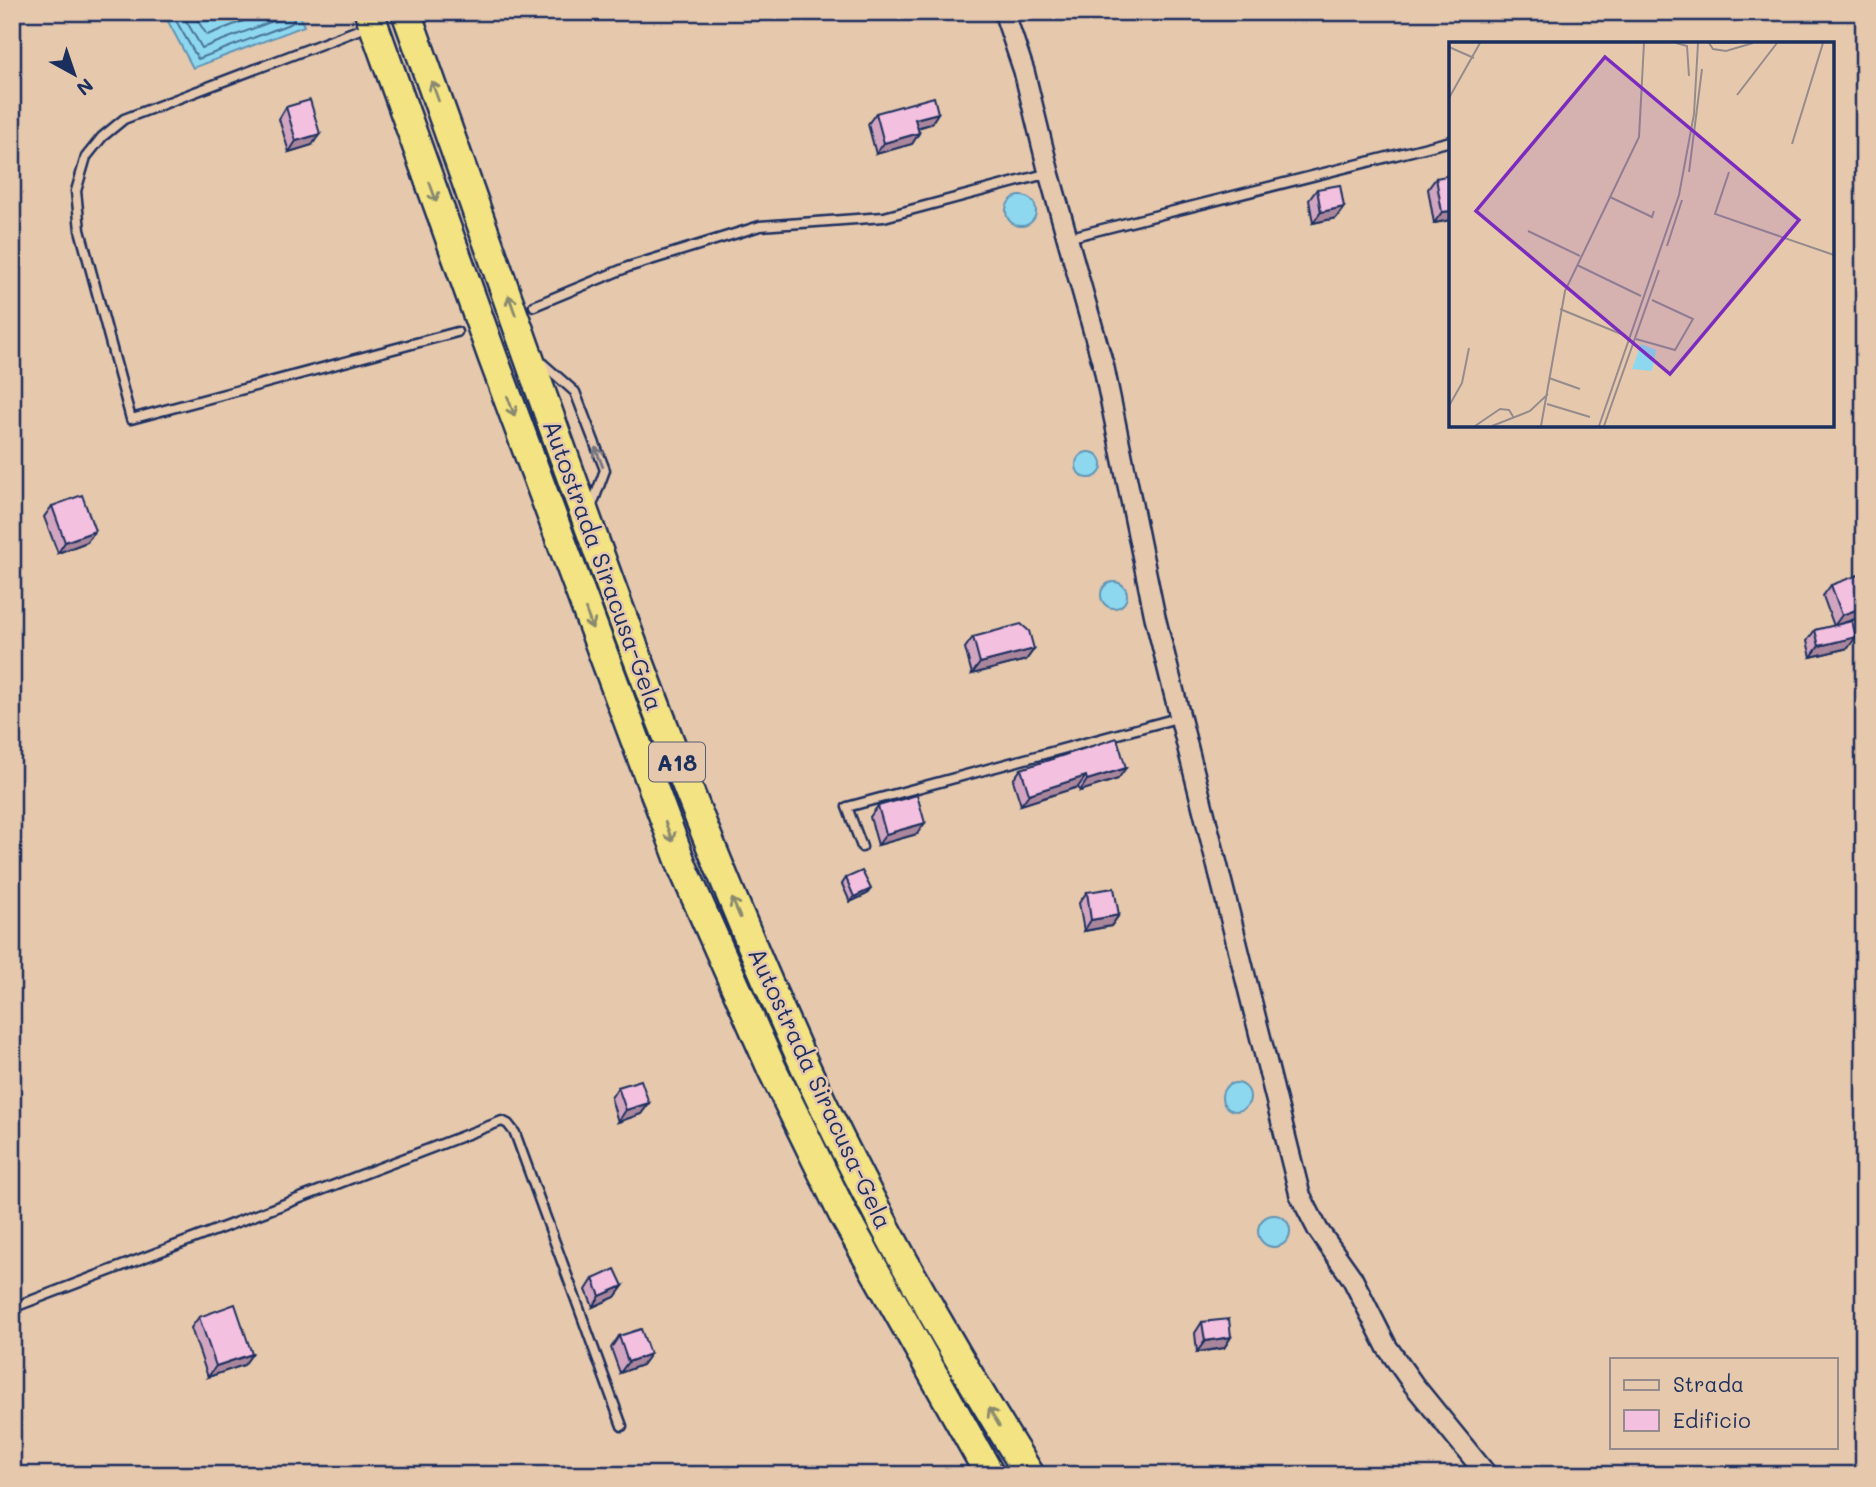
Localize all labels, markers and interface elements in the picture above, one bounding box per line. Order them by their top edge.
north arrow [38,38,108,108]
inset map [1449,42,1834,427]
text: N [72,73,99,102]
one-way arrow [428,80,440,102]
one-way arrow [428,180,441,202]
one-way arrow [505,294,518,316]
one-way arrow [505,394,518,416]
street label: Autostrada Siracusa-Gela [537,415,671,715]
one-way arrow [592,446,605,468]
one-way arrow [584,608,596,630]
road number: A18 [649,742,705,782]
one-way arrow [664,821,676,843]
one-way arrow [729,898,742,920]
street label: Autostrada Siracusa-Gela [742,942,900,1234]
legend [1610,1358,1838,1448]
text: Strada [1673,1370,1744,1397]
text: Edificio [1673,1406,1751,1433]
one-way arrow [987,1407,1001,1427]

